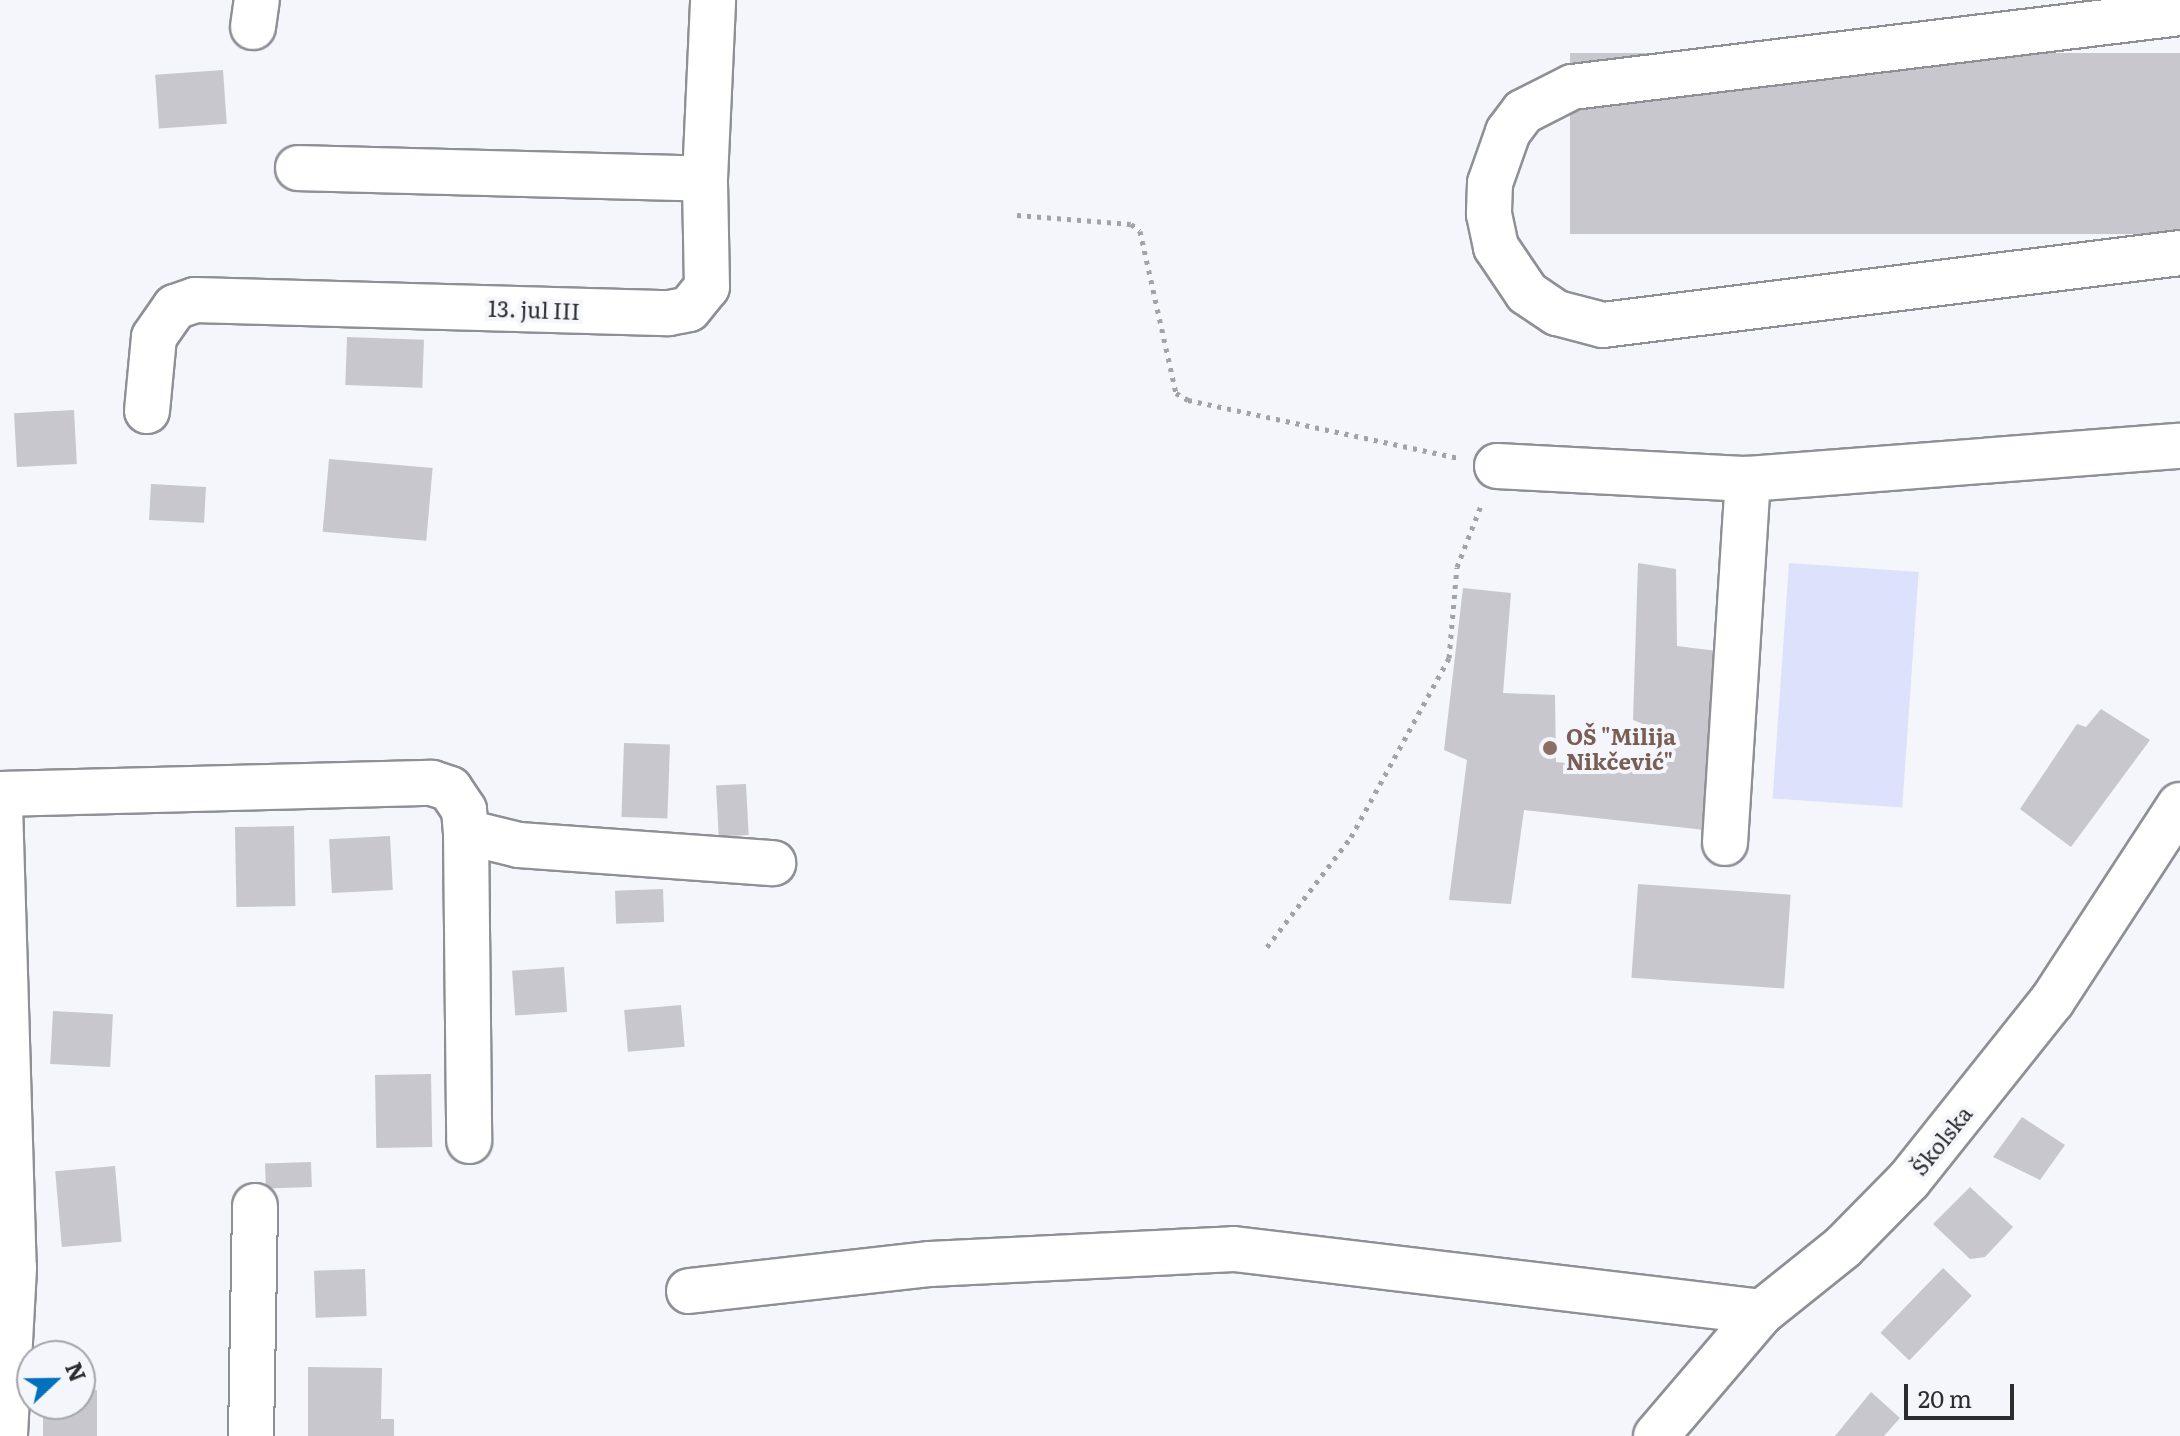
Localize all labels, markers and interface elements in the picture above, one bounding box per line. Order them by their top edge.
street label: 13. jul III [488,294,580,324]
place label: OŠ "Milija Nikčević" [1566,722,1676,774]
marker: OŠ "Milija Nikčević" [1541,739,1559,757]
street label: Školska [1905,1100,1977,1180]
north arrow [16,1340,96,1420]
text: N [58,1357,96,1386]
scale bar [1908,1368,2018,1418]
text: 20 m [1918,1380,1972,1415]

